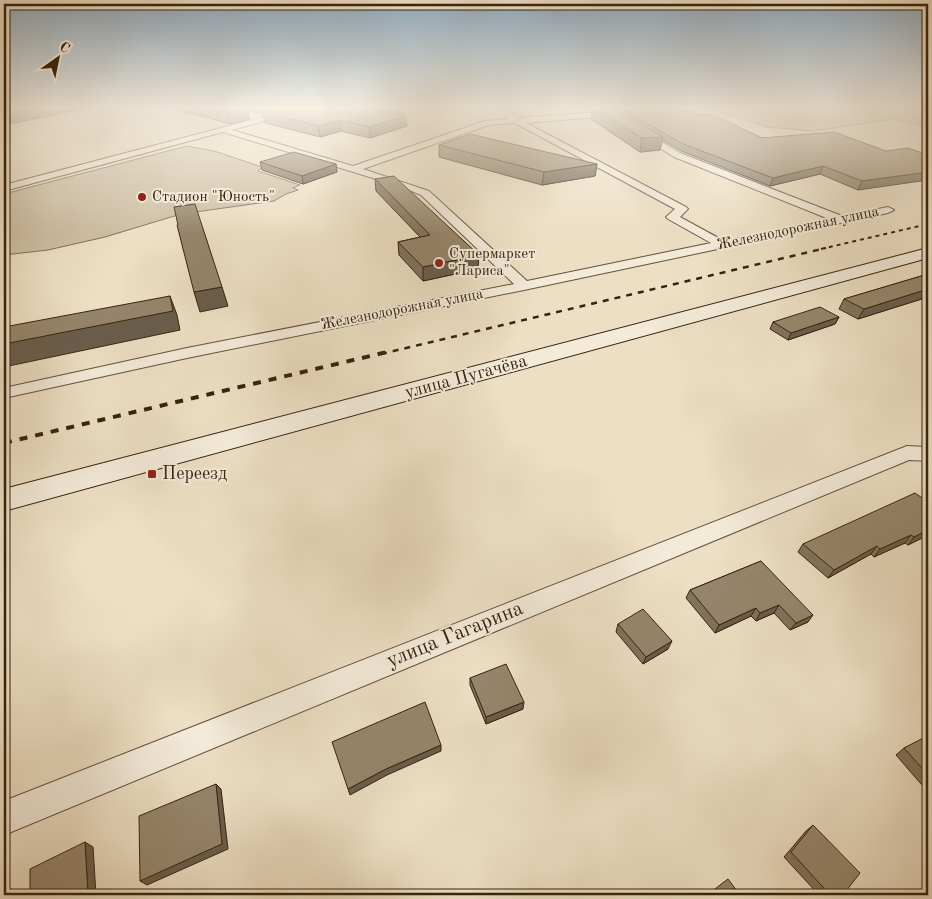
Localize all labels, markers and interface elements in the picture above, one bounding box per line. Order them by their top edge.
north arrow [32,32,82,82]
text: С [57,40,72,56]
place label: Стадион "Юность" [152,190,275,205]
marker: Стадион "Юность" [136,191,148,203]
street label: Железнодорожная улица [716,204,881,253]
place label: Супермаркет "Лариса" [449,247,535,279]
marker: Супермаркет "Лариса" [433,257,445,269]
street label: Железнодорожная улица [320,287,485,333]
street label: улица Пугачёва [403,352,529,402]
place label: Переезд [162,465,227,483]
marker: Переезд [146,468,158,480]
street label: улица Гагарина [384,598,526,672]

